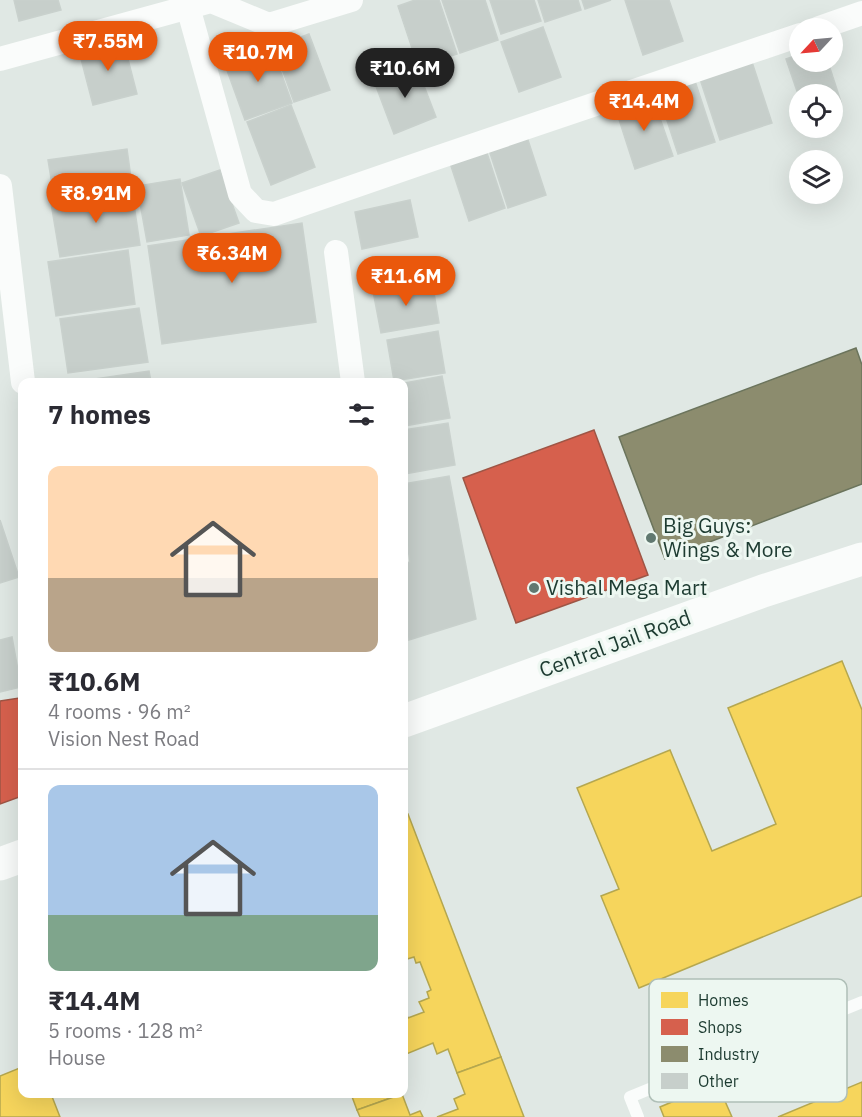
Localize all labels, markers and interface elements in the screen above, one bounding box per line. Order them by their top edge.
north arrow [789,18,843,72]
map controls [789,18,843,204]
pin: ₹7.55M [59,21,157,72]
text: ₹7.55M [72,27,144,54]
pin: ₹10.7M [209,32,307,83]
text: ₹10.7M [222,38,294,65]
pin: ₹10.6M [356,48,454,99]
text: ₹10.6M [369,54,441,81]
pin: ₹14.4M [595,81,693,132]
button: locate [789,84,843,138]
text: ₹14.4M [608,87,680,114]
button: layers [789,150,843,204]
pin: ₹8.91M [47,173,145,224]
text: ₹8.91M [60,179,132,206]
pin: ₹6.34M [183,233,281,284]
text: ₹6.34M [196,239,268,266]
pin: ₹11.6M [357,256,455,307]
text: ₹11.6M [370,262,442,289]
text: 7 homes [48,397,151,431]
icon: filters [345,398,378,431]
icon: home [159,505,267,613]
place label: Big Guys: Wings & More [663,511,793,563]
marker: Big Guys: Wings & More [644,531,658,545]
place label: Vishal Mega Mart [546,573,707,601]
marker: Vishal Mega Mart [527,581,541,595]
street label: Central Jail Road [535,603,694,683]
text: ₹10.6M [48,664,141,698]
text: 4 rooms · 96 m² [48,698,191,725]
text: Vision Nest Road [48,725,200,752]
icon: home [159,824,267,932]
legend [649,979,847,1102]
text: ₹14.4M [48,983,141,1017]
text: Homes [698,990,749,1010]
text: 5 rooms · 128 m² [48,1017,203,1044]
text: Shops [698,1017,742,1037]
text: House [48,1044,105,1071]
text: Industry [698,1044,759,1064]
text: Other [698,1071,739,1091]

